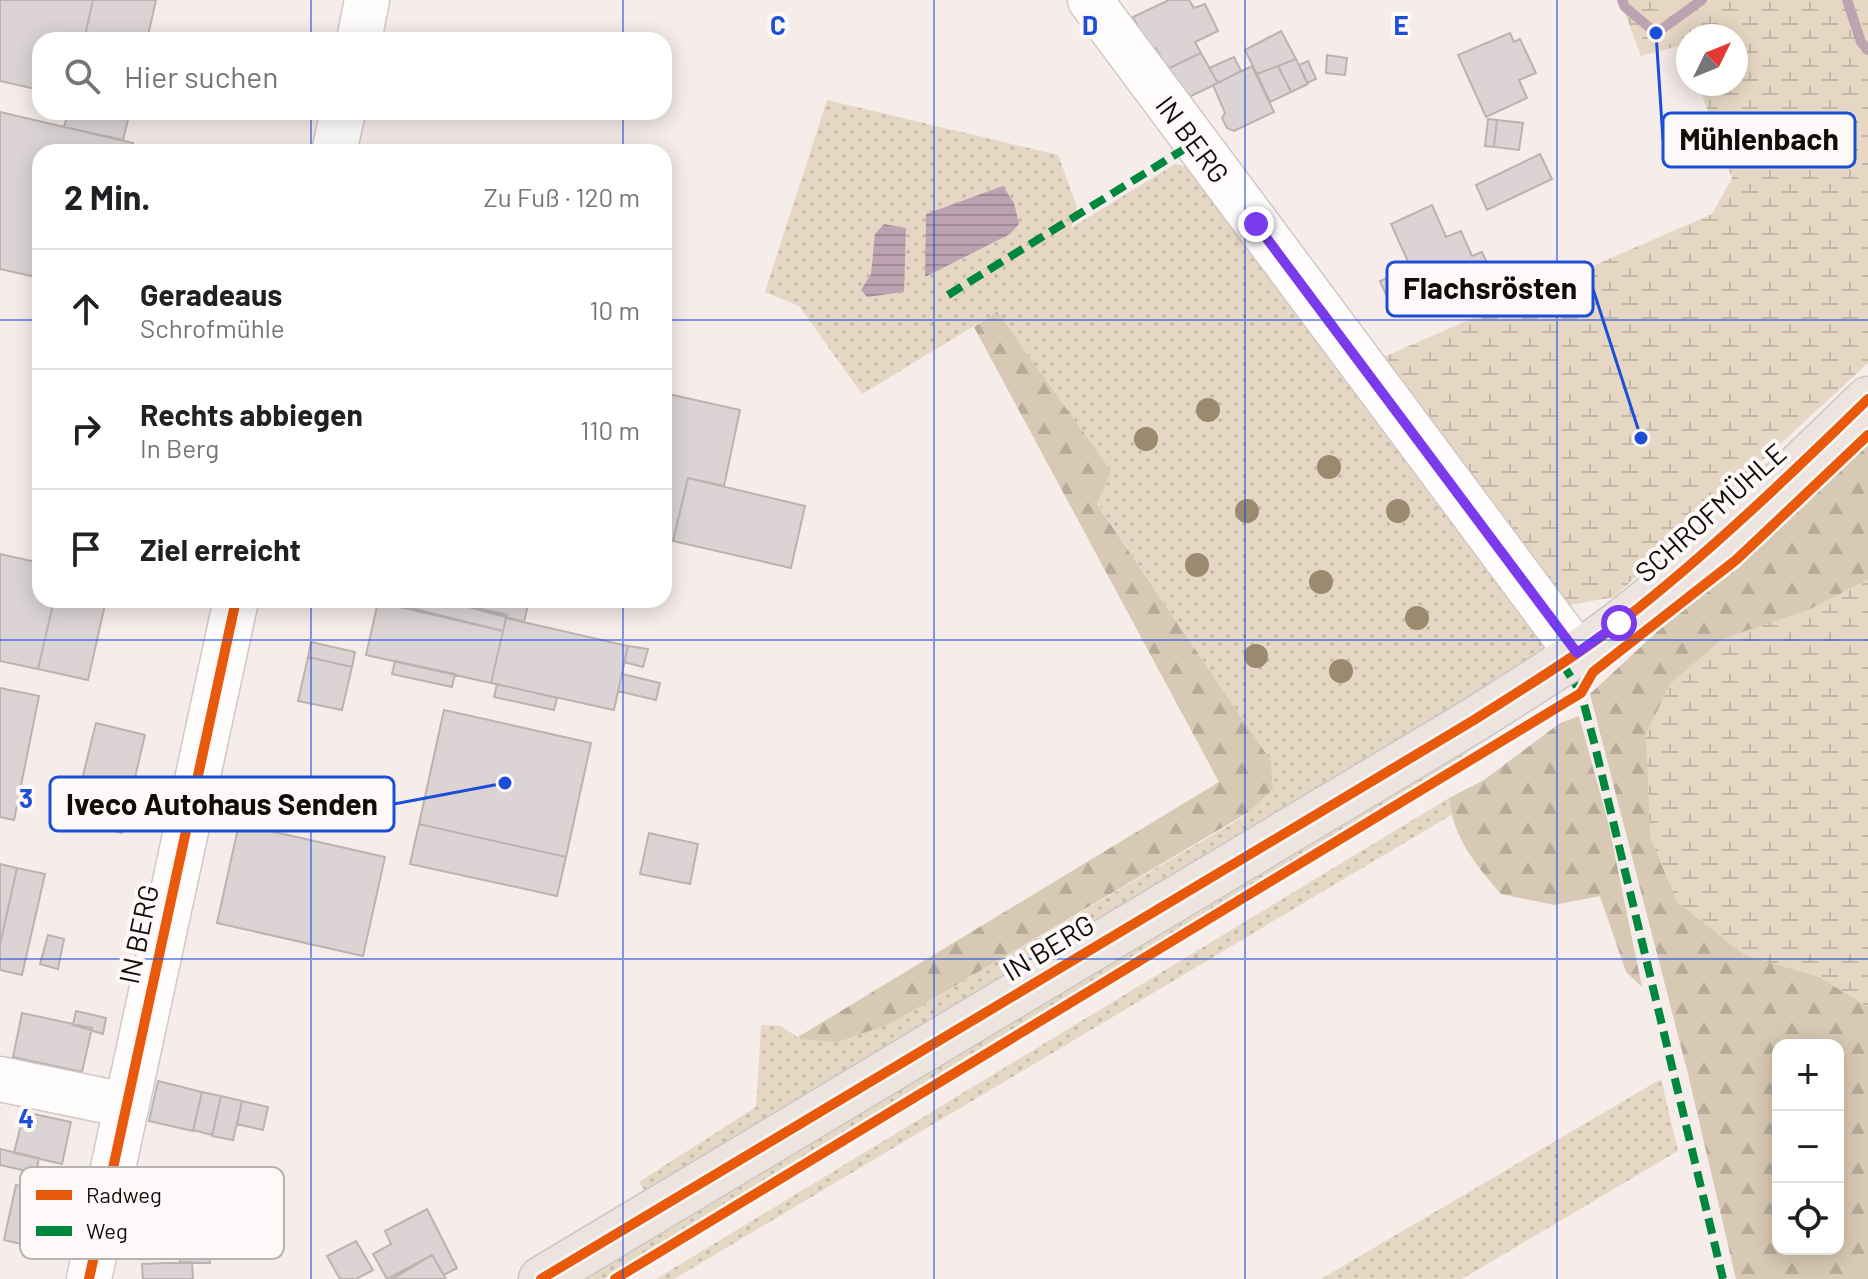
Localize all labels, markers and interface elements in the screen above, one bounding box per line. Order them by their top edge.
text: C [770,9,786,40]
text: D [1082,9,1098,40]
text: E [1393,9,1409,40]
north arrow [1676,24,1748,96]
search box [32,32,672,120]
icon: search [60,54,104,98]
text: Hier suchen [124,58,278,94]
street label: IN BERG [1149,89,1237,189]
callout: Mühlenbach [1663,113,1855,167]
text: Mühlenbach [1679,120,1839,156]
text: 2 Min. [64,176,150,217]
text: Zu Fuß · 120 m [484,181,640,212]
route end [1238,206,1274,242]
callout: Flachsrösten [1387,262,1593,316]
text: Flachsrösten [1403,269,1577,305]
text: Geradeaus [140,276,282,312]
icon: ahead [64,287,108,331]
text: 10 m [590,294,640,325]
text: Schrofmühle [140,312,285,343]
text: Rechts abbiegen [140,396,363,432]
icon: right [64,407,108,451]
text: 110 m [580,414,640,445]
text: In Berg [140,432,219,463]
street label: SCHROFMÜHLE [1627,435,1793,589]
icon: arrive [64,527,108,571]
text: Ziel erreicht [140,531,301,567]
route start [1601,605,1637,641]
callout: Iveco Autohaus Senden [50,777,394,831]
text: 3 [19,782,33,813]
text: Iveco Autohaus Senden [66,785,378,821]
street label: IN BERG [111,881,165,987]
street label: IN BERG [996,907,1100,987]
map controls [1772,1039,1844,1255]
button: + [1772,1039,1844,1111]
text: 4 [18,1102,34,1133]
button: − [1772,1111,1844,1183]
legend [20,1167,284,1259]
text: Radweg [86,1181,162,1207]
button: locate [1772,1183,1844,1255]
text: Weg [86,1217,128,1243]

